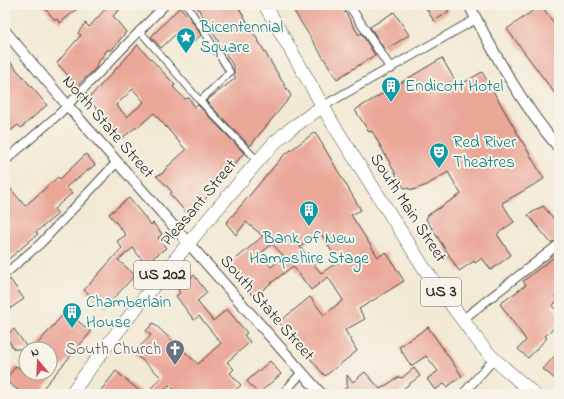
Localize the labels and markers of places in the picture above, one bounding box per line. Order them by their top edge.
place label: Bicentennial Square [199,15,283,60]
place icon: Bicentennial Square [175,26,197,54]
place label: Endicott Hotel [405,74,503,99]
building icon: Endicott Hotel [380,75,402,103]
place label: Red River Theatres [453,130,517,175]
theatre icon: Red River Theatres [428,141,450,169]
building icon: Bank of New Hampshire Stage [298,199,320,227]
place label: Bank of New Hampshire Stage [249,226,369,273]
place label: Chamberlain House [86,290,171,335]
building icon: Chamberlain House [61,301,83,329]
place label: South Church [66,337,161,362]
church icon: South Church [164,338,186,366]

